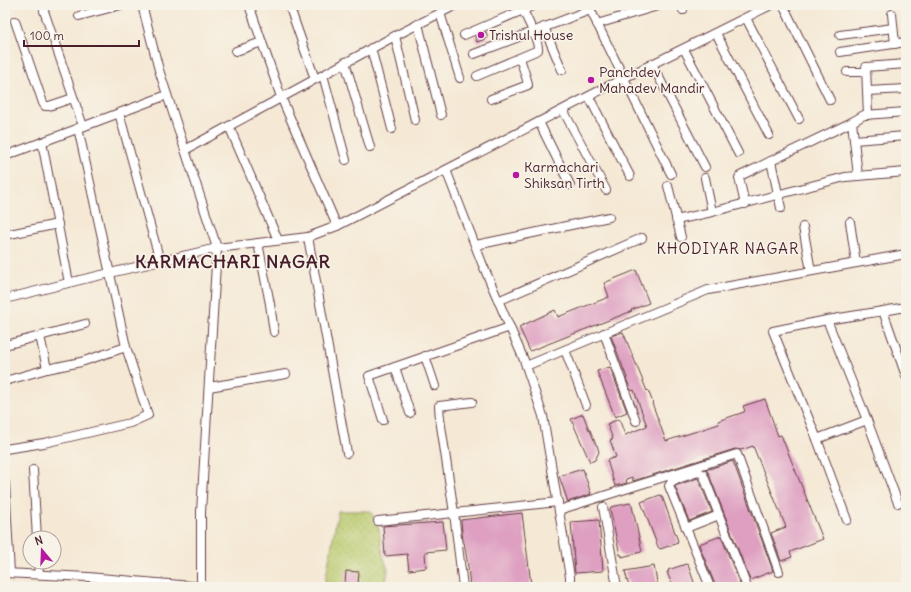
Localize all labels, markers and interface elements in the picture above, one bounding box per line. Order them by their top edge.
scale bar [24,22,139,48]
place label: Trishul House [489,26,573,44]
text: 100 m [30,28,64,43]
marker: Trishul House [476,30,486,40]
place label: Panchdev Mahadev Mandir [599,63,705,97]
marker: Panchdev Mahadev Mandir [586,75,596,85]
place label: Karmachari Shiksan Tirth [524,158,605,192]
marker: Karmachari Shiksan Tirth [511,170,521,180]
district label: KHODIYAR NAGAR [657,239,799,258]
district label: KARMACHARI NAGAR [135,250,331,273]
north arrow [22,530,62,570]
text: N [33,533,45,548]

